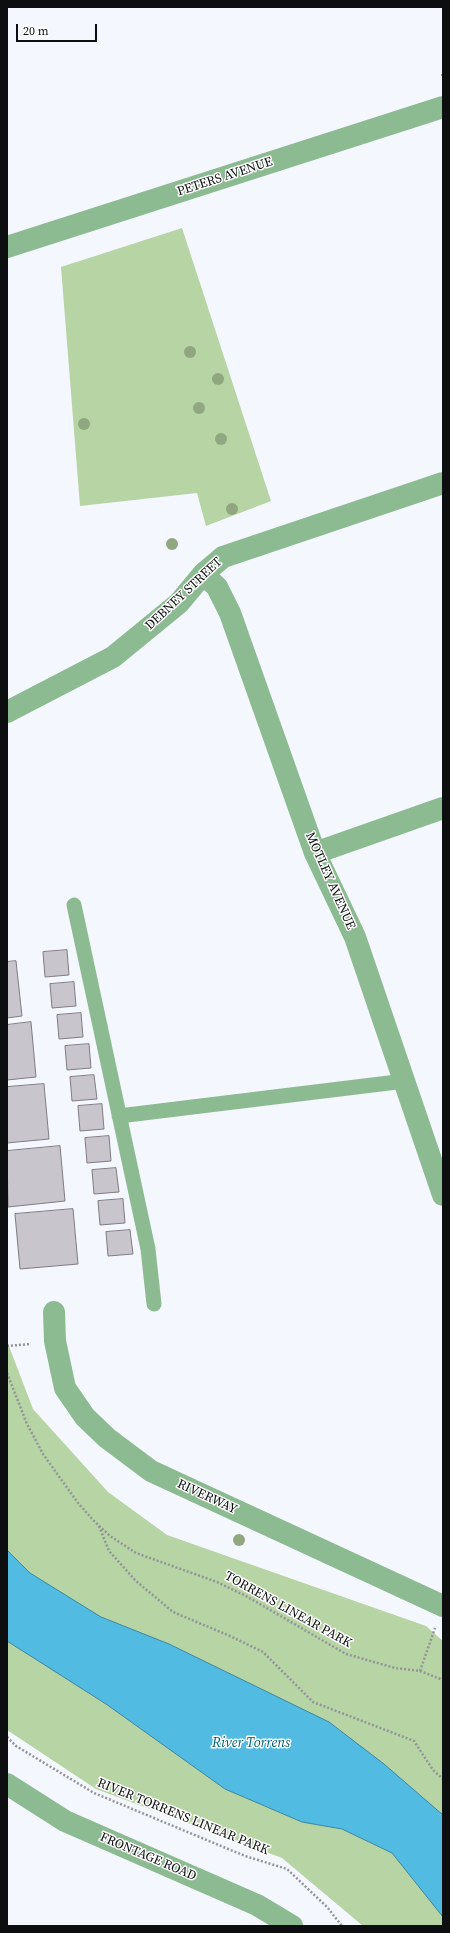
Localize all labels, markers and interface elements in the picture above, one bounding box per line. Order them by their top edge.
scale bar [18,16,99,42]
text: 20 m [23,23,49,39]
street label: PETERS AVENUE [175,154,275,200]
street label: DEBNEY STREET [142,554,226,634]
street label: MOTLEY AVENUE [302,830,358,932]
street label: RIVERWAY [174,1476,240,1518]
street label: TORRENS LINEAR PARK [222,1569,354,1651]
water label: River Torrens [212,1735,290,1751]
street label: RIVER TORRENS LINEAR PARK [95,1775,271,1859]
street label: FRONTAGE ROAD [97,1830,199,1884]

